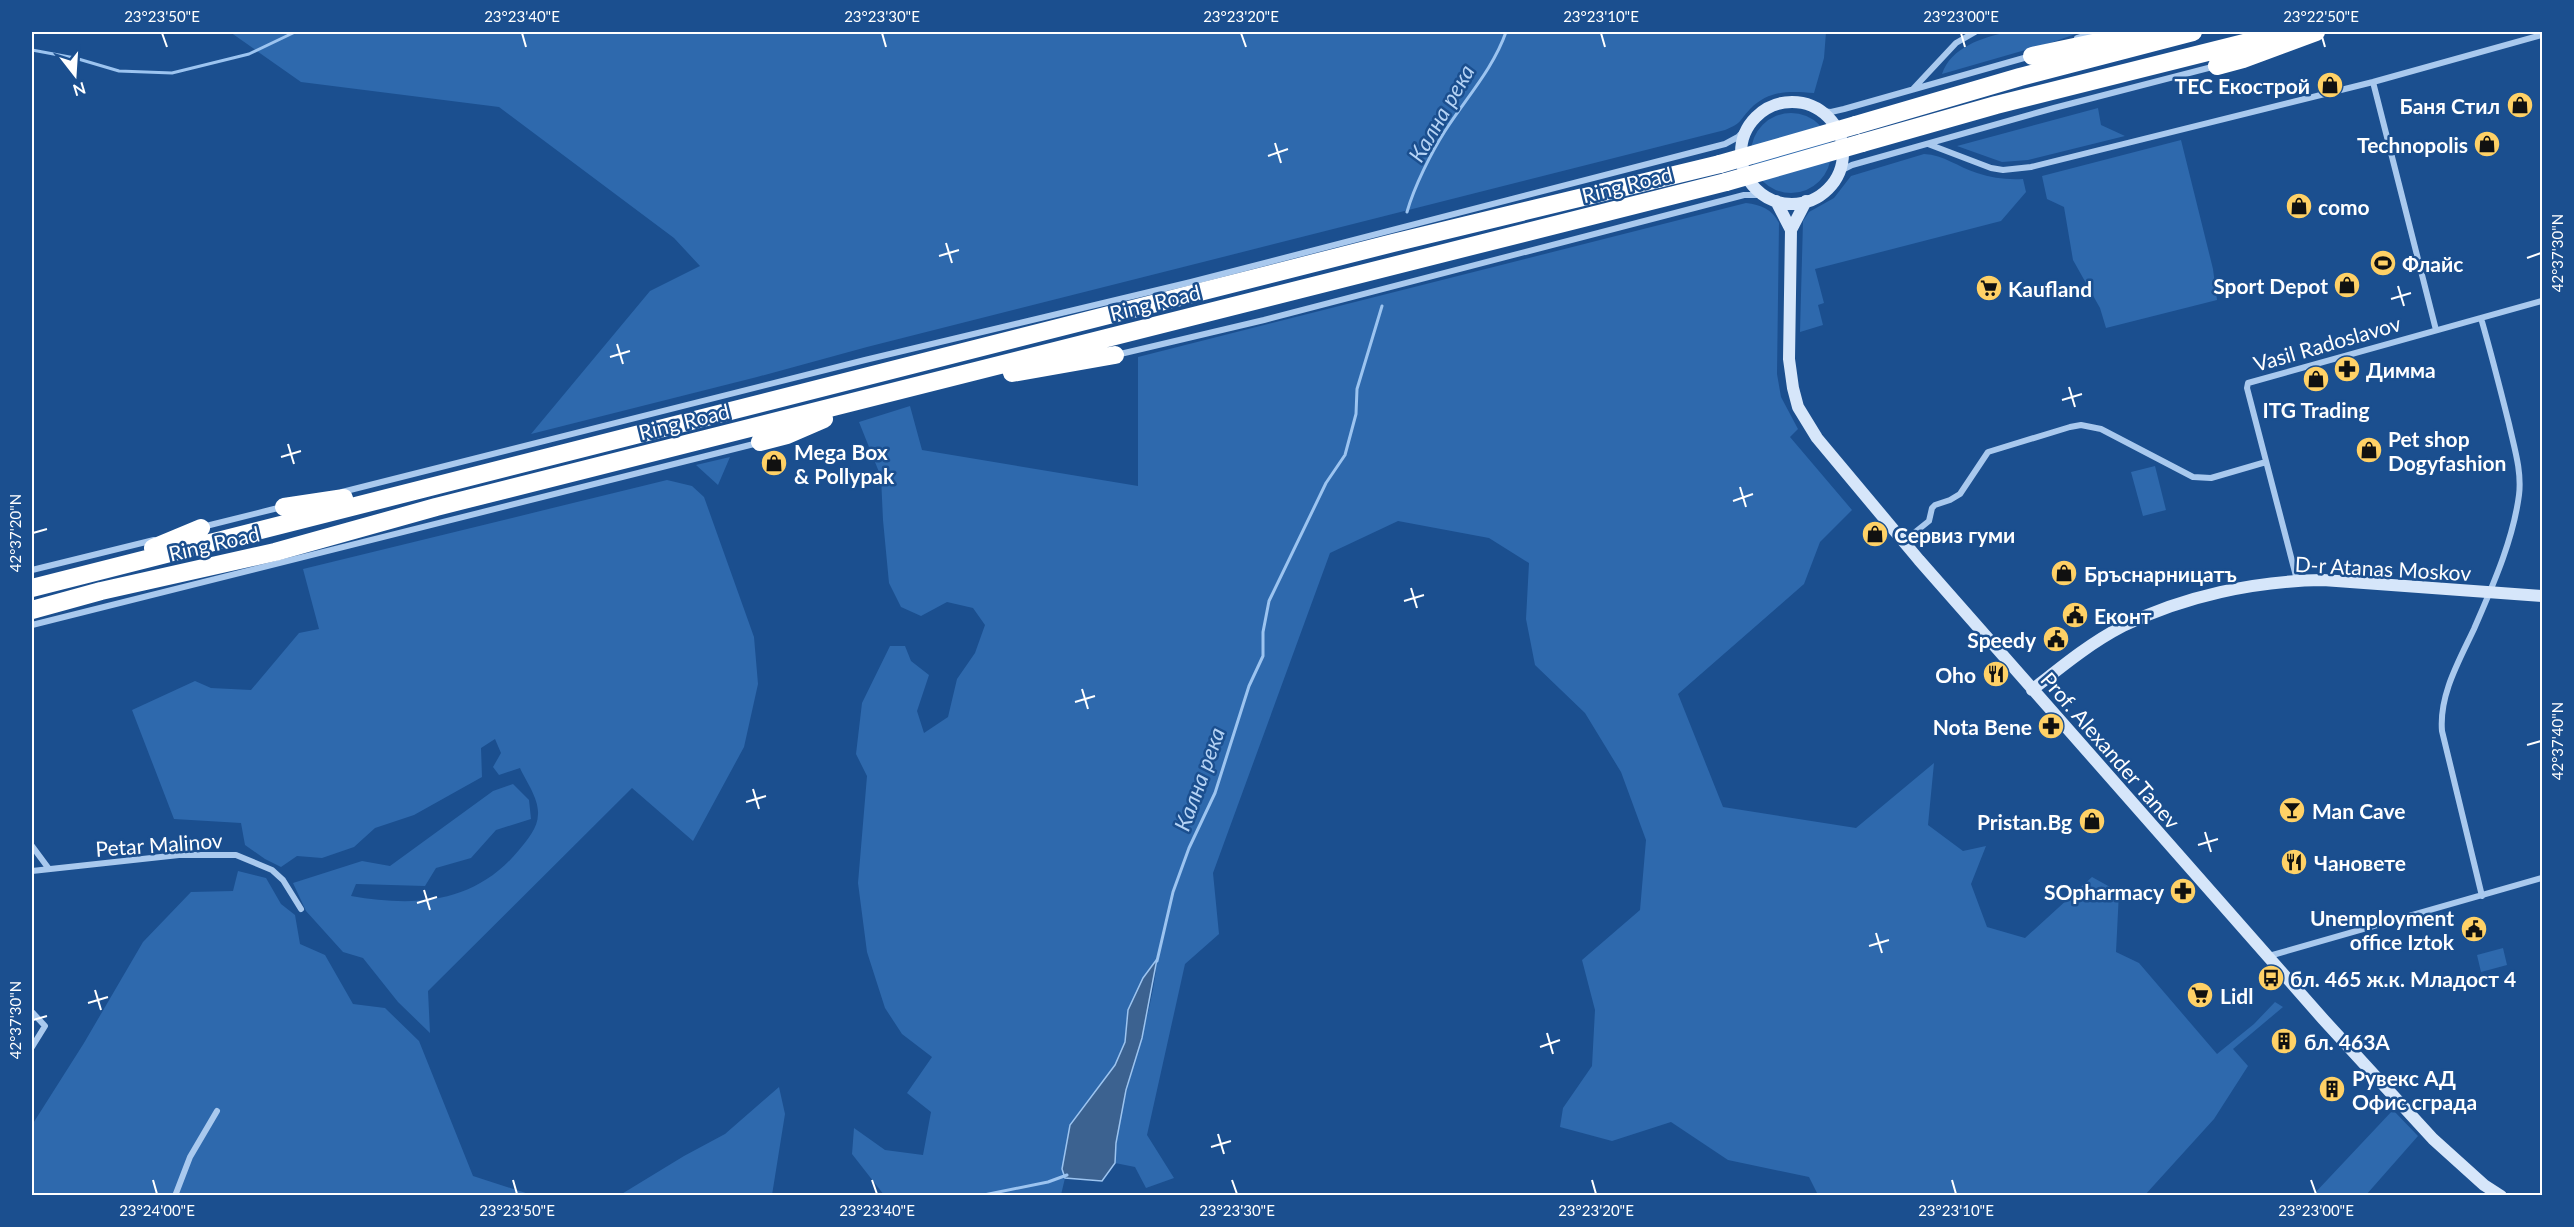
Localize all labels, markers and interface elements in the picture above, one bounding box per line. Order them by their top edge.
text: 23°23'50"E [124,7,200,25]
text: 23°23'40"E [484,7,560,25]
text: 23°23'30"E [844,7,920,25]
text: 23°23'20"E [1203,7,1279,25]
text: 23°23'10"E [1563,7,1639,25]
text: 23°23'00"E [1923,7,1999,25]
text: 23°22'50"E [2283,7,2359,25]
north arrow [45,45,105,105]
water label: Кална река [1402,59,1480,167]
shop icon: ТЕС Екострой [2315,70,2345,100]
place label: ТЕС Екострой [2175,73,2310,98]
text: N [71,79,88,101]
shop icon: Баня Стил [2505,90,2535,120]
place label: Баня Стил [2399,93,2500,118]
shop icon: Technopolis [2472,129,2502,159]
place label: Technopolis [2357,132,2468,157]
street label: Ring Road [1579,161,1675,207]
shop icon: como [2284,191,2314,221]
place label: como [2318,194,2370,219]
text: 42°37'30"N [2548,214,2566,292]
sports icon: Флайс [2368,248,2398,278]
place label: Флайс [2402,251,2463,276]
shop icon: Sport Depot [2332,270,2362,300]
supermarket icon: Kaufland [1974,273,2004,303]
place label: Sport Depot [2213,273,2328,298]
place label: Kaufland [2008,276,2092,301]
street label: Ring Road [1107,279,1203,325]
street label: Vasil Radoslavov [2251,310,2404,376]
pharmacy icon: Димма [2332,354,2362,384]
place label: Димма [2366,357,2436,382]
shop icon: ITG Trading [2301,364,2331,394]
place label: ITG Trading [2262,397,2370,422]
street label: Ring Road [636,398,732,444]
place label: Pet shop Dogyfashion [2388,426,2506,475]
shop icon: Pet shop Dogyfashion [2354,435,2384,465]
place label: Mega Box & Pollypak [794,439,895,488]
shop icon: Mega Box & Pollypak [759,448,789,478]
text: 42°37'20"N [6,494,24,572]
shop icon: Сервиз гуми [1860,519,1890,549]
street label: Ring Road [166,520,262,566]
place label: Сервиз гуми [1894,522,2015,547]
street label: D-r Atanas Moskov [2294,551,2472,585]
shop icon: Бръснарницатъ [2049,558,2079,588]
place label: Бръснарницатъ [2084,561,2237,586]
public building icon: Еконт [2060,600,2090,630]
place label: Еконт [2094,603,2152,628]
public building icon: Speedy [2041,624,2071,654]
place label: Speedy [1967,627,2037,652]
restaurant icon: Oho [1981,659,2011,689]
place label: Oho [1935,662,1976,687]
street label: Prof. Alexander Tanev [2036,667,2186,833]
text: 42°37'40"N [2548,702,2566,780]
pharmacy icon: Nota Bene [2036,711,2066,741]
place label: Nota Bene [1933,714,2032,739]
water label: Кална река [1168,724,1230,834]
bar icon: Man Cave [2277,795,2307,825]
place label: Man Cave [2312,798,2405,823]
shop icon: Pristan.Bg [2077,806,2107,836]
place label: Pristan.Bg [1977,809,2072,834]
street label: Petar Malinov [95,827,224,861]
restaurant icon: Чановете [2279,847,2309,877]
place label: Чановете [2314,850,2406,875]
pharmacy icon: SOpharmacy [2168,876,2198,906]
place label: SOpharmacy [2044,879,2165,904]
place label: Unemployment office Iztok [2310,905,2455,954]
public building icon: Unemployment office Iztok [2459,914,2489,944]
bus stop icon: бл. 465 ж.к. Младост 4 [2256,963,2286,993]
place label: бл. 465 ж.к. Младост 4 [2290,966,2516,991]
supermarket icon: Lidl [2185,980,2215,1010]
text: 42°37'30"N [6,981,24,1059]
place label: Lidl [2220,983,2253,1008]
building icon: бл. 463А [2269,1026,2299,1056]
place label: бл. 463А [2304,1029,2390,1054]
place label: Рувекс АД Офис сграда [2352,1065,2477,1114]
building icon: Рувекс АД Офис сграда [2317,1074,2347,1104]
text: 23°24'00"E [119,1201,195,1219]
text: 23°23'50"E [479,1201,555,1219]
text: 23°23'40"E [839,1201,915,1219]
text: 23°23'30"E [1199,1201,1275,1219]
text: 23°23'20"E [1558,1201,1634,1219]
text: 23°23'10"E [1918,1201,1994,1219]
text: 23°23'00"E [2278,1201,2354,1219]

